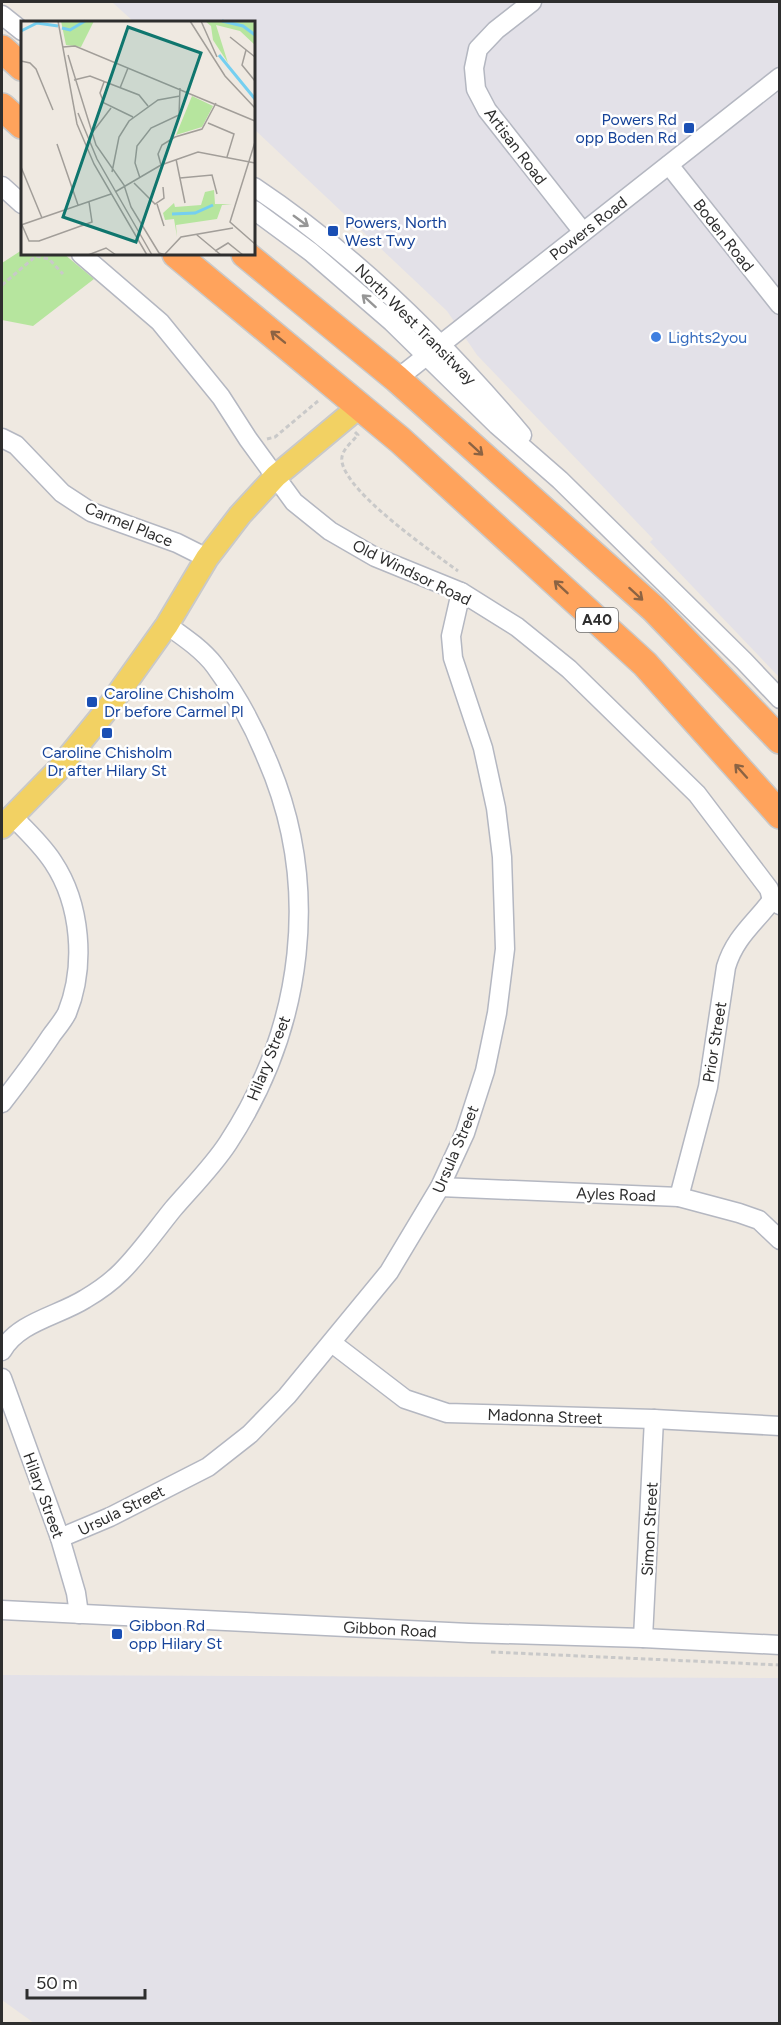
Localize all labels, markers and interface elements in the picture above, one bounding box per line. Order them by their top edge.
inset map [21,21,255,255]
street label: Artisan Road [481,104,551,188]
place label: Powers Rd opp Boden Rd [575,110,677,147]
marker: Powers Rd opp Boden Rd [682,121,696,135]
street label: Powers Road [546,192,631,264]
street label: Boden Road [689,195,758,275]
place label: Powers, North West Twy [345,213,447,250]
one-way arrow [293,215,309,227]
marker: Powers, North West Twy [326,224,340,238]
street label: North West Transitway [351,260,481,389]
one-way arrow [362,294,377,308]
place label: Lights2you [668,328,747,347]
marker: Lights2you [649,330,663,344]
one-way arrow [270,331,286,344]
one-way arrow [468,442,483,456]
street label: Carmel Place [82,498,176,551]
street label: Old Windsor Road [349,536,474,609]
one-way arrow [554,580,569,594]
one-way arrow [629,587,644,601]
road number: A40 [576,608,618,632]
place label: Caroline Chisholm Dr before Carmel Pl [104,684,243,721]
marker: Caroline Chisholm Dr before Carmel Pl [85,695,99,709]
marker: Caroline Chisholm Dr after Hilary St [100,726,114,740]
place label: Caroline Chisholm Dr after Hilary St [42,743,172,780]
one-way arrow [734,764,748,779]
street label: Prior Street [699,1000,730,1084]
street label: Hilary Street [243,1013,294,1103]
street label: Ursula Street [428,1102,482,1196]
street label: Ayles Road [576,1184,656,1205]
street label: Madonna Street [487,1405,603,1428]
street label: Hilary Street [19,1450,68,1541]
street label: Ursula Street [75,1481,167,1539]
street label: Simon Street [638,1482,661,1577]
place label: Gibbon Rd opp Hilary St [129,1616,222,1653]
street label: Gibbon Road [343,1618,437,1641]
marker: Gibbon Rd opp Hilary St [110,1627,124,1641]
scale bar [27,1962,146,2000]
text: 50 m [36,1972,78,1994]

